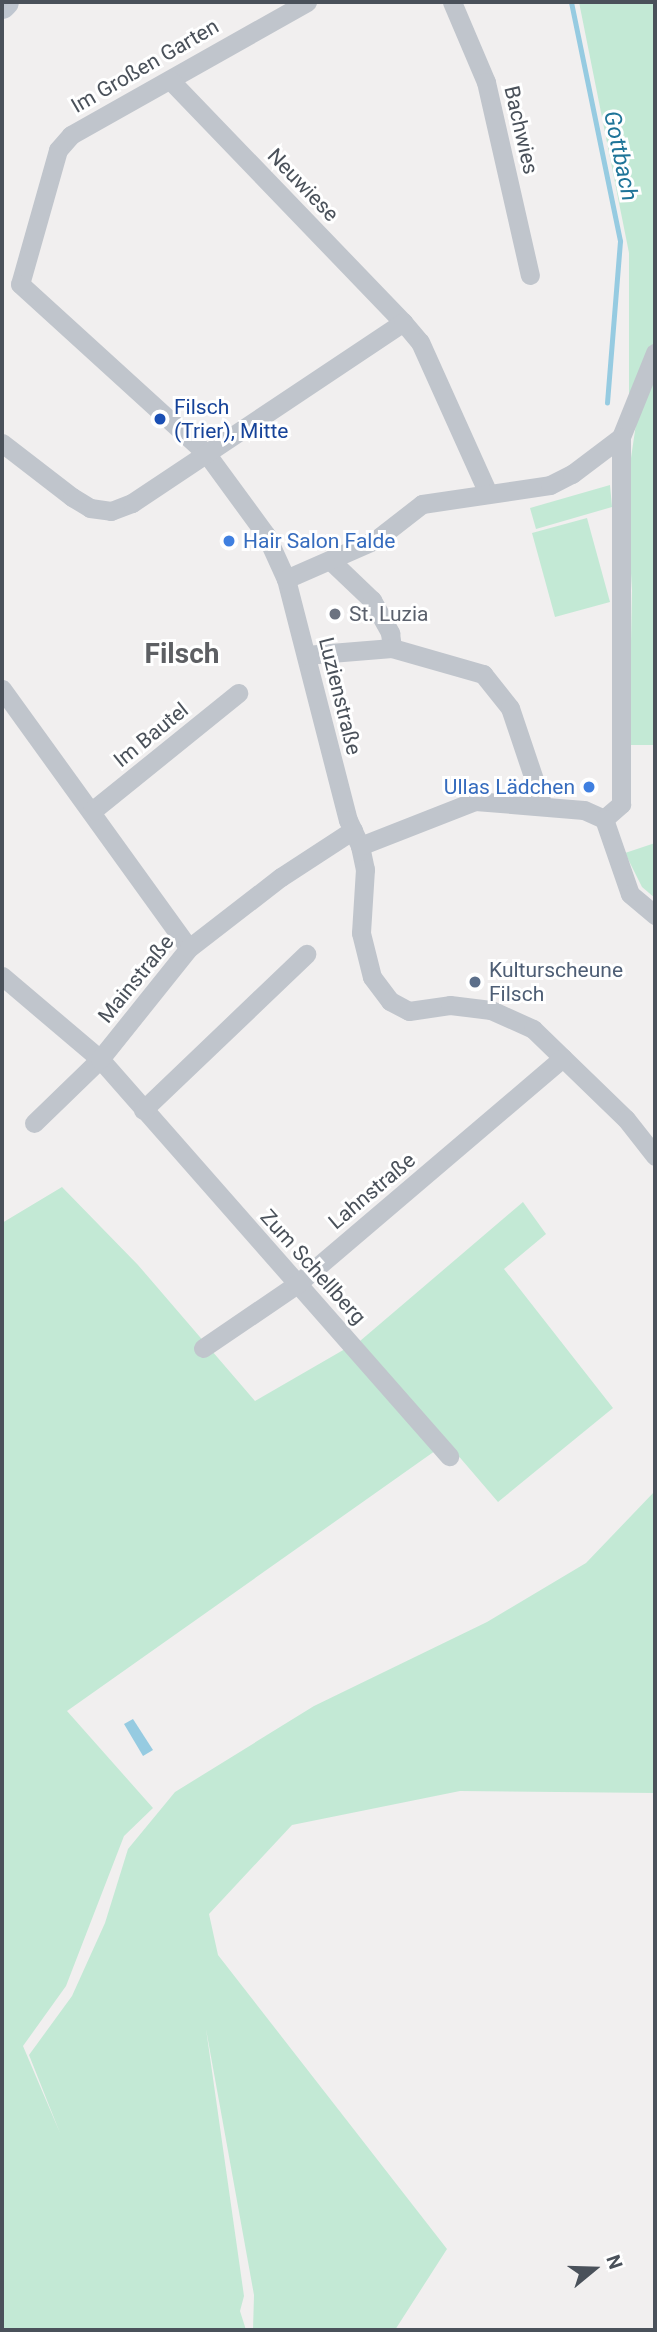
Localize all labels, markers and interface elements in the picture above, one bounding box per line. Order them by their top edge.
street label: Im Großen Garten [67,14,223,118]
street label: Bachwies [499,83,543,177]
water label: Gottbach [597,109,643,203]
street label: Neuwiese [262,143,344,227]
place label: Filsch (Trier), Mitte [174,394,288,444]
marker: Filsch (Trier), Mitte [152,411,168,427]
place label: Hair Salon Falde [243,528,395,554]
marker: Hair Salon Falde [221,533,237,549]
place label: St. Luzia [349,601,428,627]
marker: St. Luzia [327,606,343,622]
street label: Luzienstraße [313,635,367,757]
district label: Filsch [145,637,219,671]
street label: Im Bautel [109,697,193,773]
place label: Ullas Lädchen [444,774,575,800]
marker: Ullas Lädchen [581,779,597,795]
street label: Mainstraße [93,930,179,1028]
place label: Kulturscheune Filsch [489,957,623,1007]
marker: Kulturscheune Filsch [467,974,483,990]
street label: Lahnstraße [324,1147,420,1235]
street label: Zum Schellberg [255,1204,371,1330]
north arrow [559,2234,629,2304]
text: N [601,2252,627,2272]

